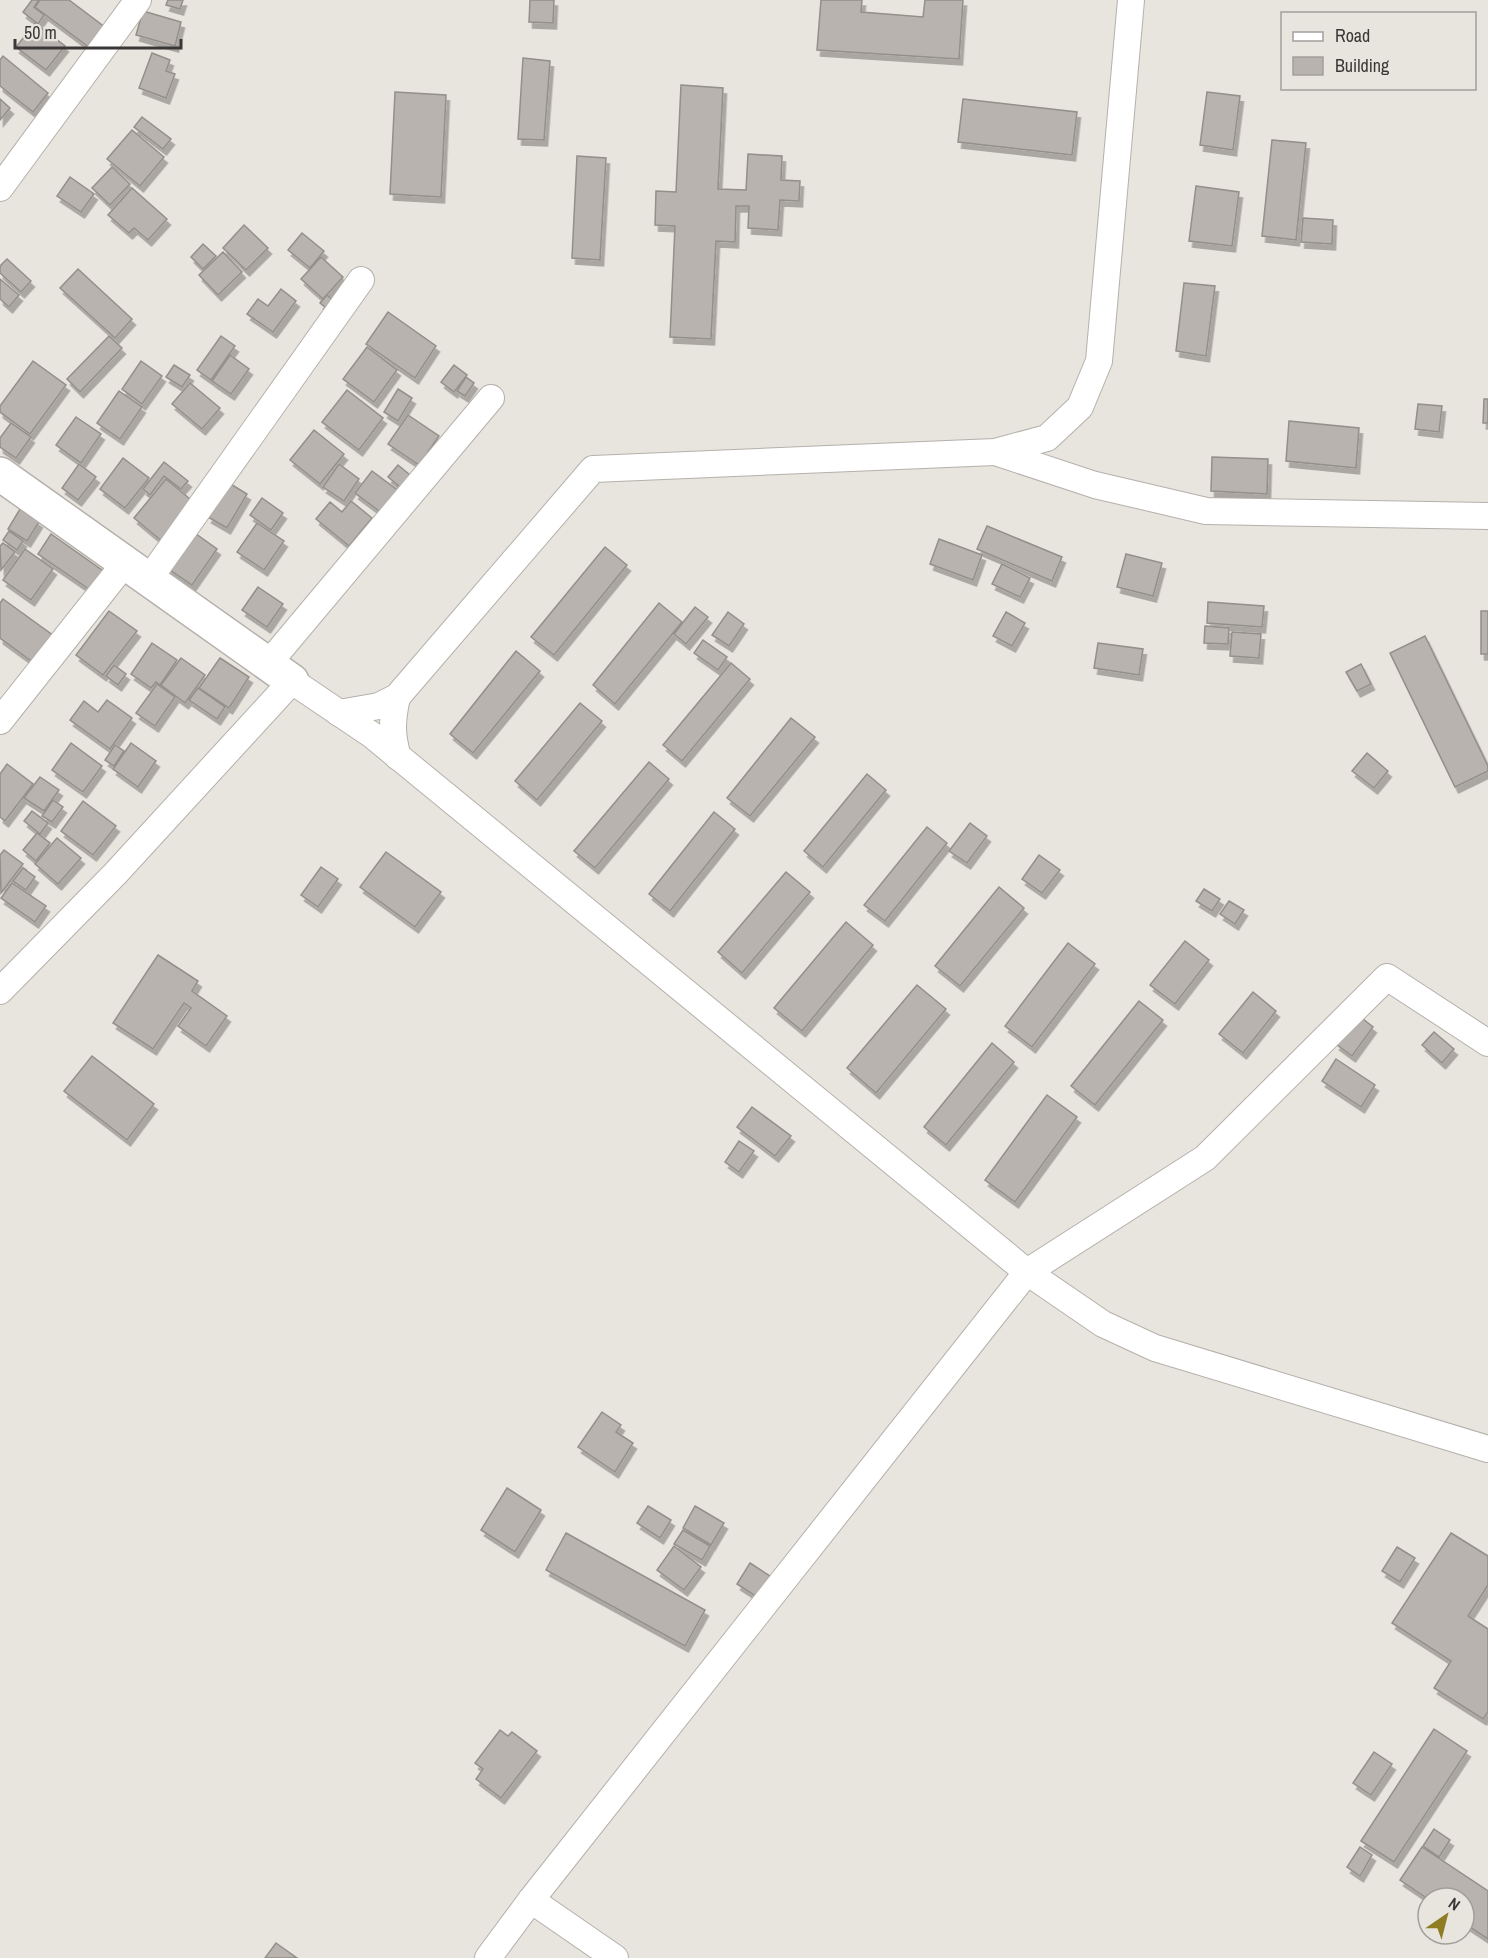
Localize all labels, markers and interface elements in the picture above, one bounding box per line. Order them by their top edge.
scale bar [15,12,182,50]
legend [1281,12,1476,90]
text: 50 m [24,20,57,45]
text: Road [1335,23,1370,48]
text: Building [1335,53,1390,78]
north arrow [1416,1886,1476,1946]
text: N [1444,1892,1465,1915]

